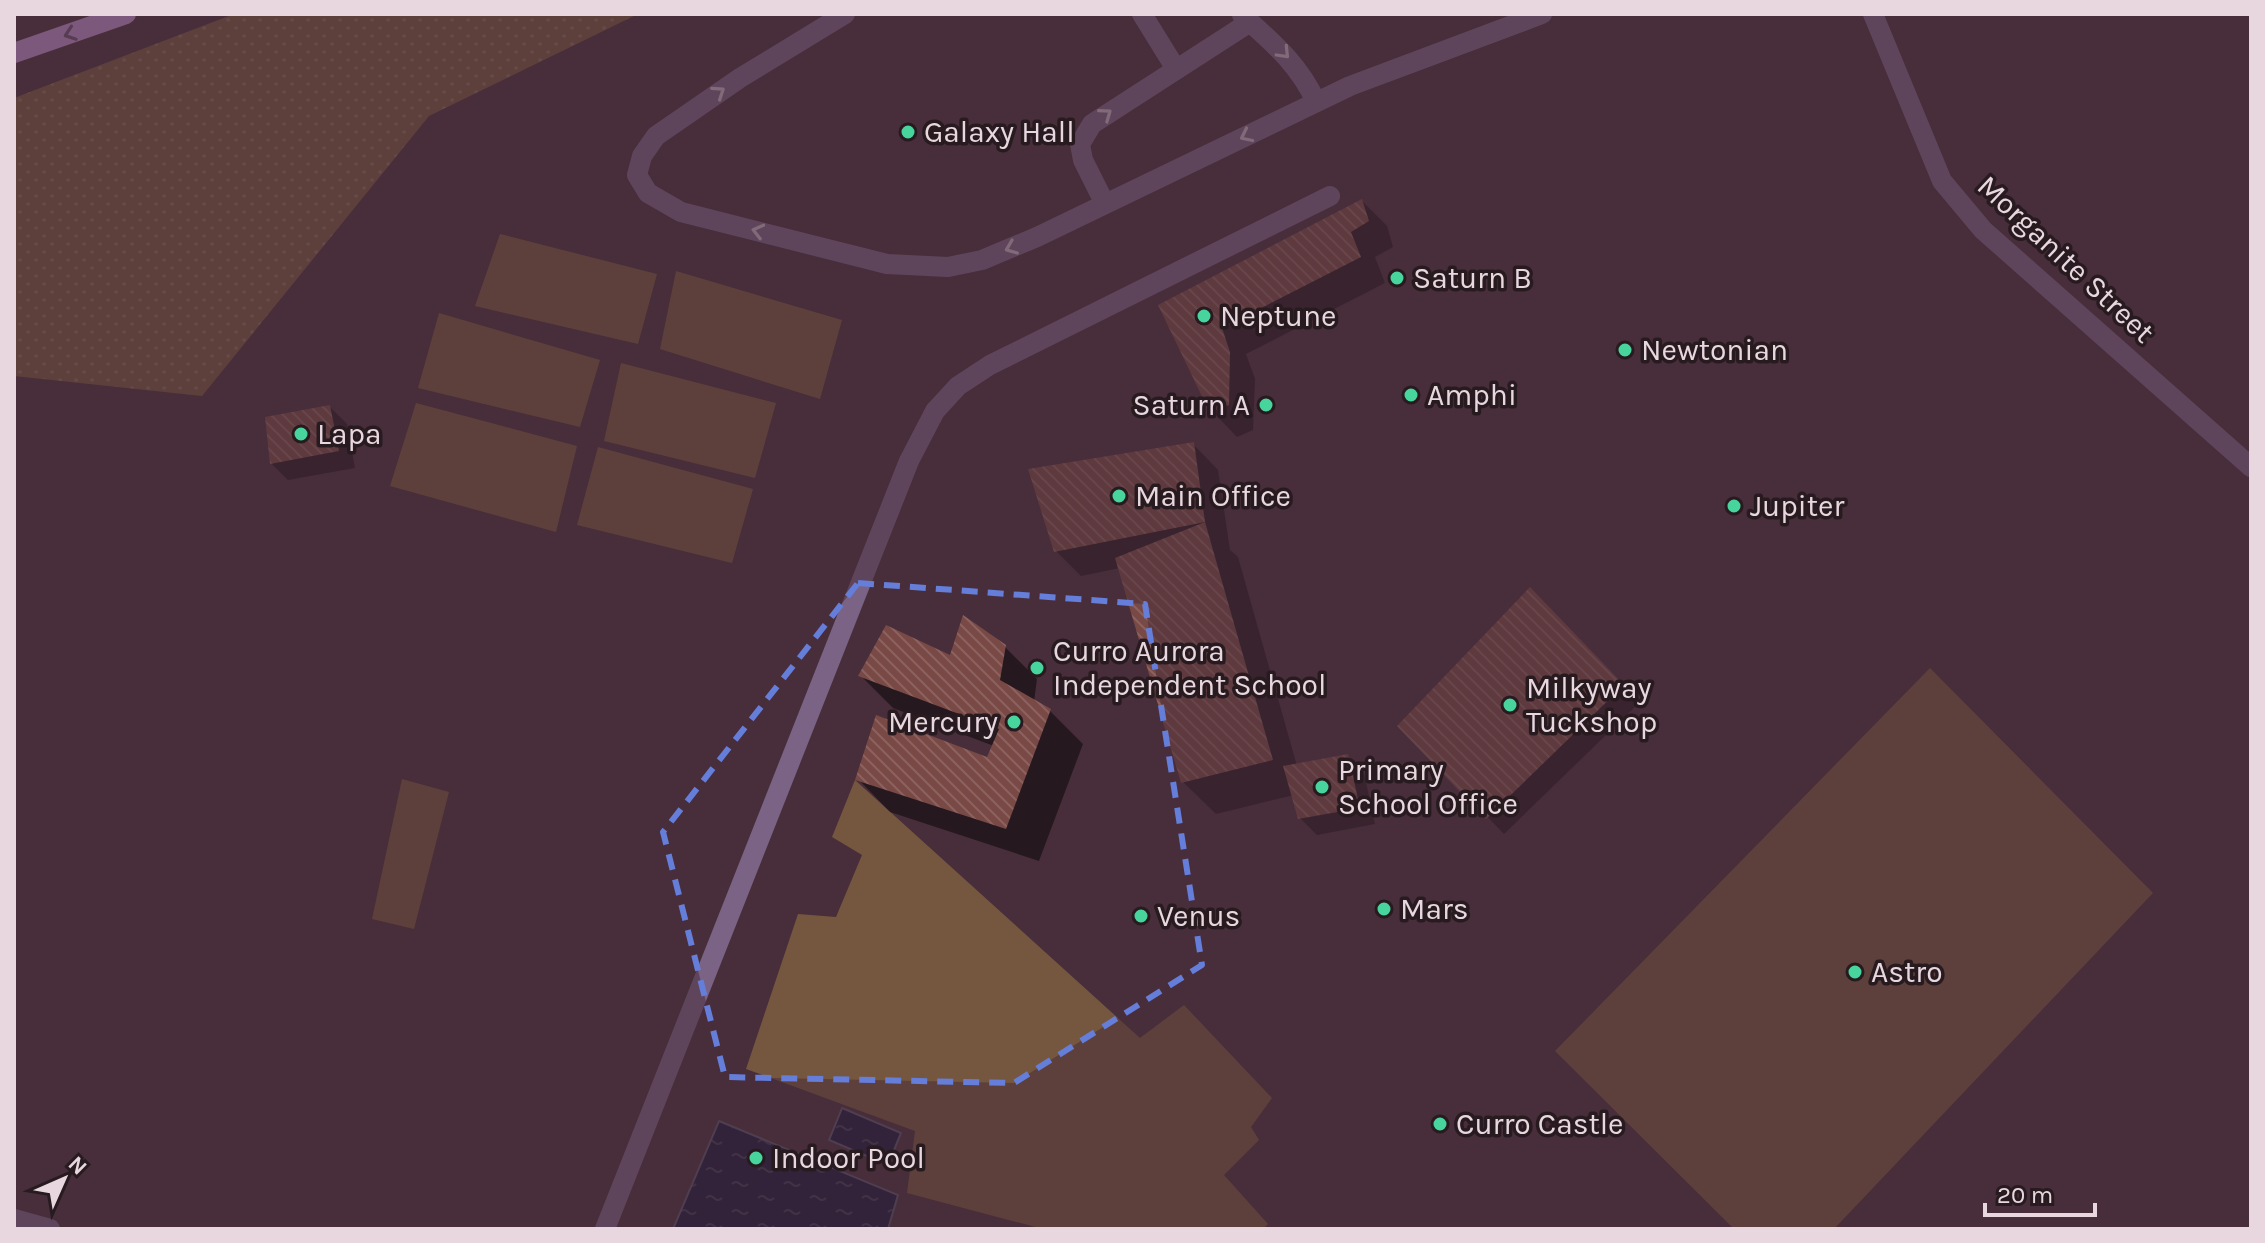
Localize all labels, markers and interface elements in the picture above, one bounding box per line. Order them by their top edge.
one-way arrow [64,25,78,41]
one-way arrow [1275,44,1289,58]
one-way arrow [711,87,725,102]
one-way arrow [1097,109,1112,124]
place label: Galaxy Hall [924,114,1075,150]
marker: Galaxy Hall [899,123,917,141]
one-way arrow [1239,126,1254,142]
street label: Morganite Street [1970,168,2162,350]
one-way arrow [752,224,765,241]
one-way arrow [1005,238,1019,254]
place label: Saturn B [1413,260,1532,296]
marker: Saturn B [1388,269,1406,287]
place label: Neptune [1220,298,1336,334]
marker: Neptune [1195,307,1213,325]
place label: Newtonian [1641,332,1788,368]
marker: Newtonian [1616,341,1634,359]
place label: Amphi [1427,377,1517,413]
marker: Amphi [1402,386,1420,404]
place label: Saturn A [1133,387,1250,423]
marker: Saturn A [1257,396,1275,414]
place label: Lapa [317,416,382,452]
marker: Lapa [292,425,310,443]
place label: Main Office [1135,478,1291,514]
marker: Main Office [1110,487,1128,505]
place label: Jupiter [1750,488,1844,524]
marker: Jupiter [1725,497,1743,515]
place label: Curro Aurora Independent School [1053,633,1326,703]
marker: Curro Aurora Independent School [1028,659,1046,677]
place label: Milkyway Tuckshop [1526,670,1657,740]
marker: Milkyway Tuckshop [1501,696,1519,714]
place label: Mercury [888,704,998,740]
marker: Mercury [1005,713,1023,731]
place label: Primary School Office [1338,752,1518,822]
marker: Primary School Office [1313,778,1331,796]
place label: Mars [1400,891,1469,927]
place label: Venus [1157,898,1240,934]
marker: Mars [1375,900,1393,918]
marker: Venus [1132,907,1150,925]
place label: Astro [1871,954,1943,990]
marker: Astro [1846,963,1864,981]
place label: Curro Castle [1456,1106,1624,1142]
marker: Curro Castle [1431,1115,1449,1133]
north arrow [24,1139,104,1219]
place label: Indoor Pool [772,1140,925,1176]
marker: Indoor Pool [747,1149,765,1167]
text: N [63,1151,92,1180]
scale bar [1985,1167,2095,1217]
text: 20 m [1997,1181,2053,1209]

